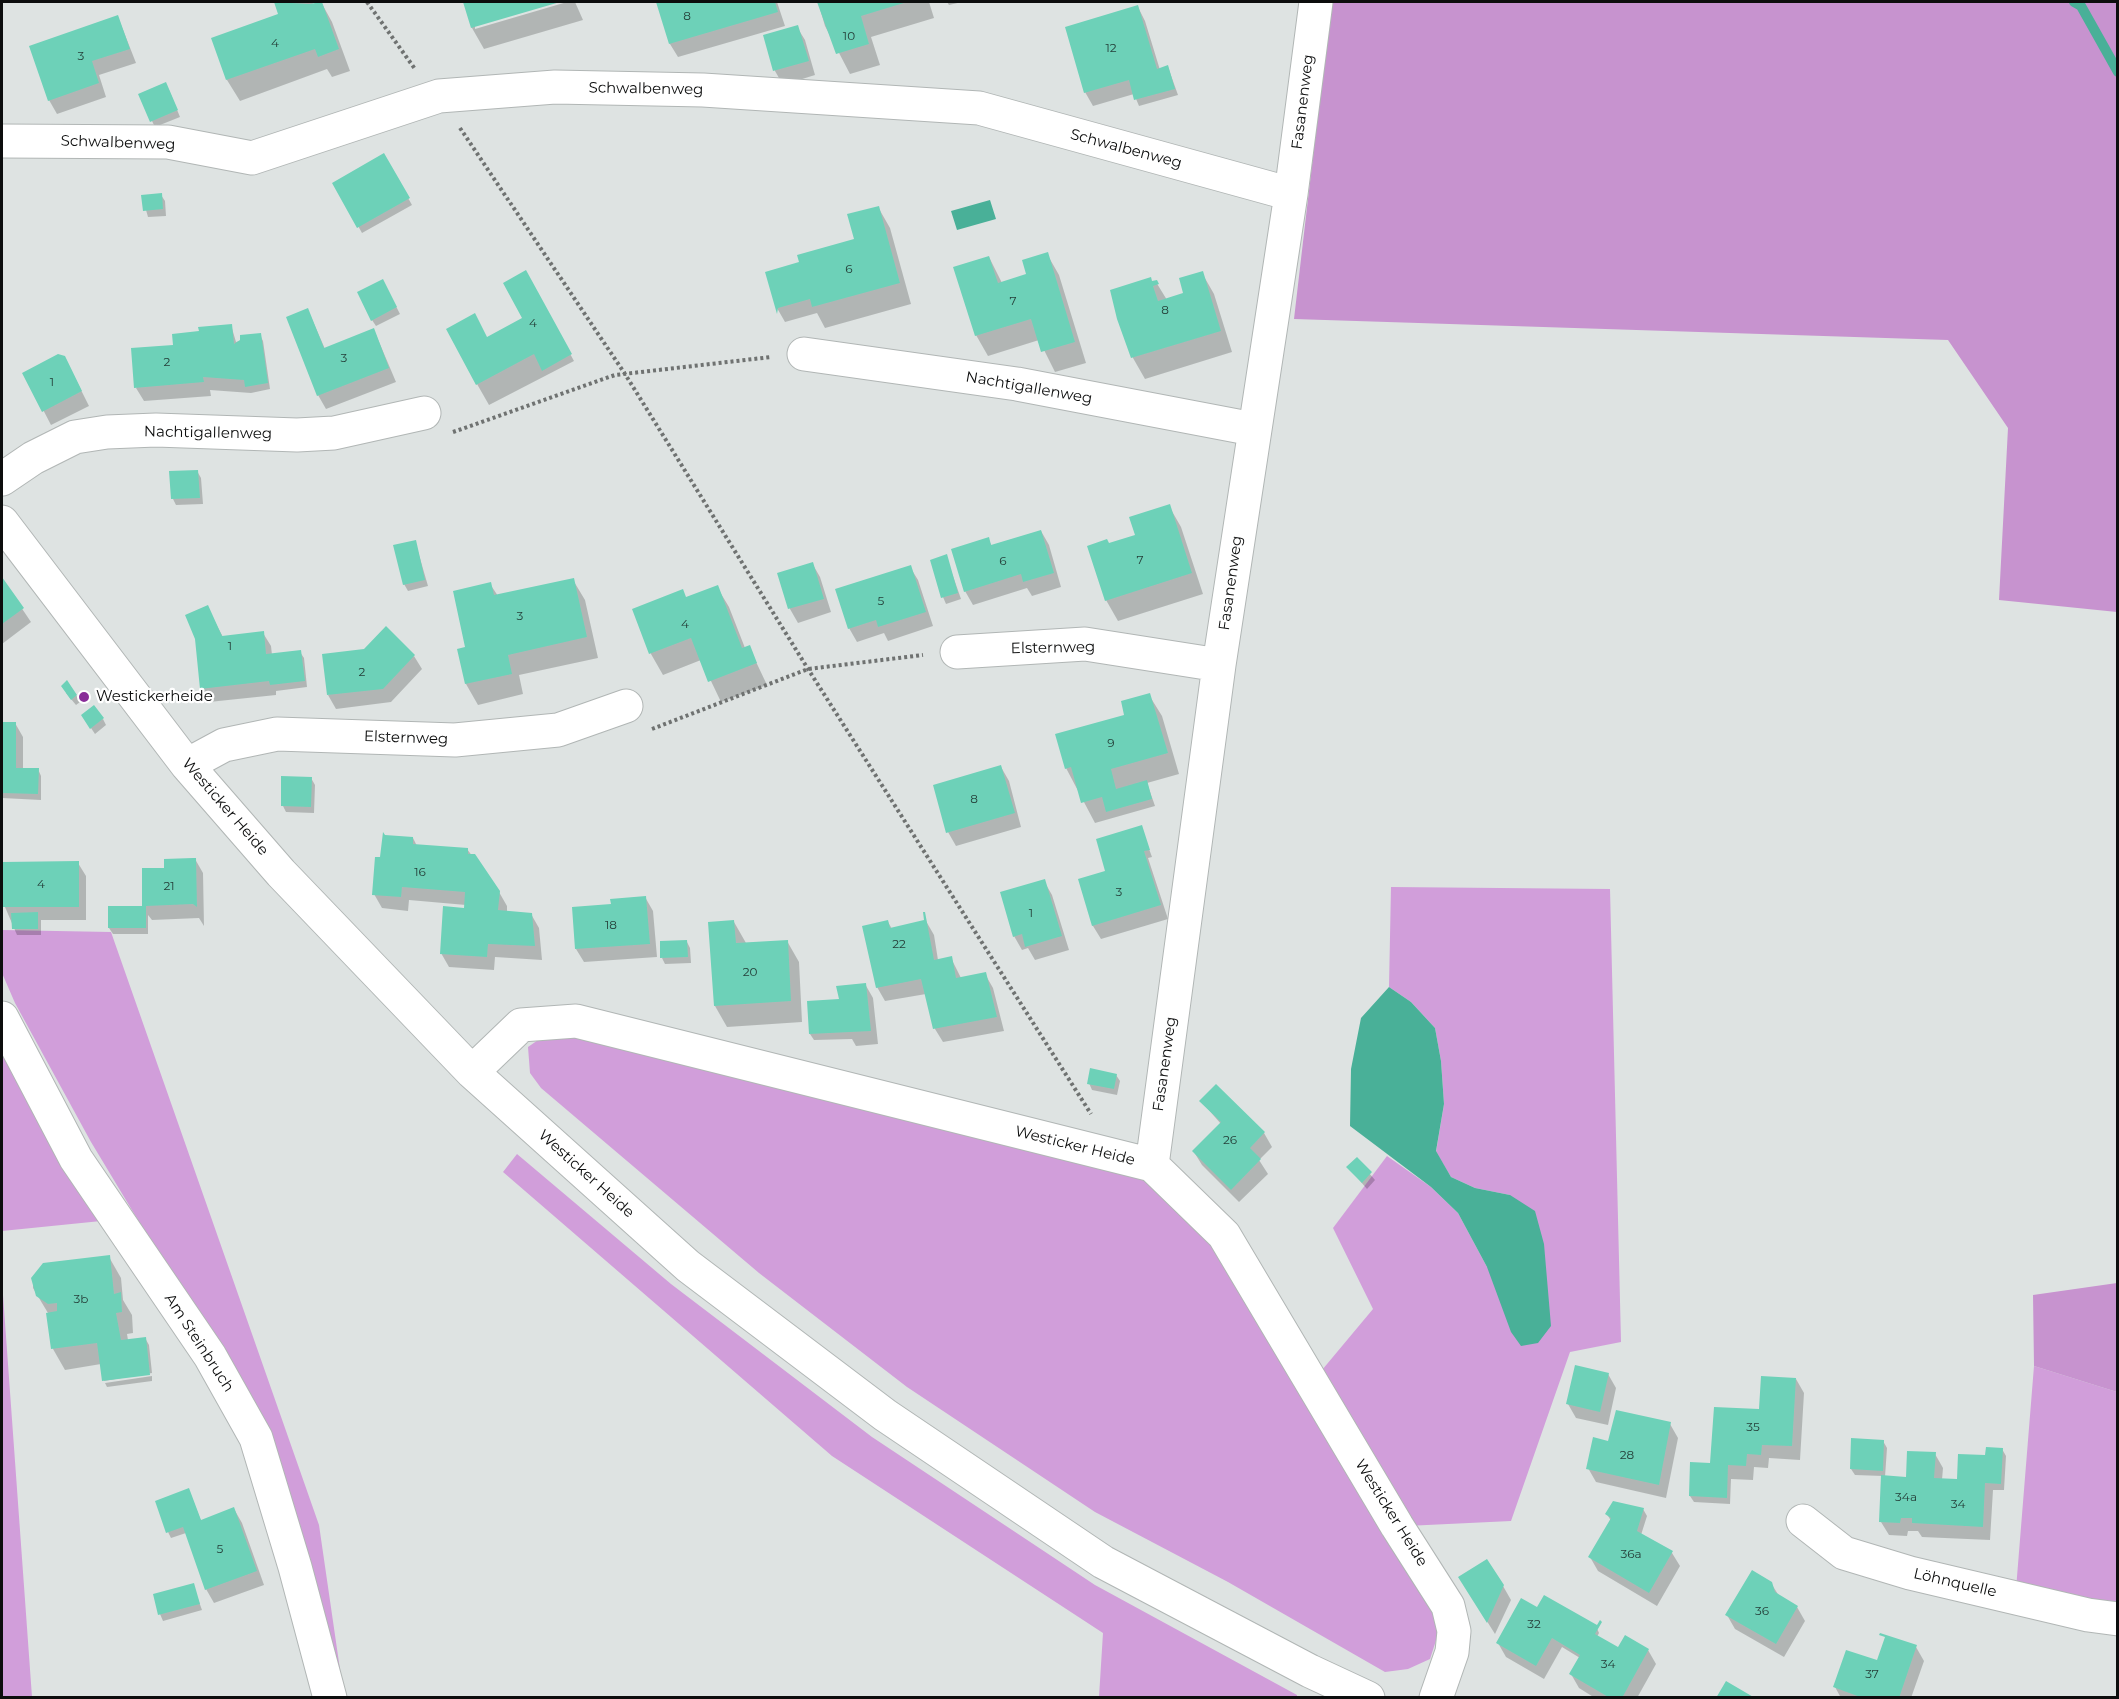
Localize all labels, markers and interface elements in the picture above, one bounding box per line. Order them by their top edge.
house number: 8 [683,9,691,23]
house number: 10 [843,29,855,43]
house number: 4 [271,36,279,50]
house number: 12 [1105,41,1117,55]
house number: 3 [78,49,84,63]
street label: Fasanenweg [1288,53,1318,151]
street label: Schwalbenweg [588,79,704,99]
street label: Schwalbenweg [1068,125,1184,173]
street label: Schwalbenweg [60,132,176,154]
house number: 6 [845,262,853,276]
house number: 7 [1009,294,1017,308]
house number: 8 [1161,303,1169,317]
house number: 4 [529,316,537,330]
house number: 3 [341,351,347,365]
house number: 2 [164,355,170,369]
street label: Nachtigallenweg [964,368,1094,408]
house number: 1 [50,375,54,389]
street label: Nachtigallenweg [144,423,272,443]
street label: Fasanenweg [1215,534,1247,632]
house number: 7 [1136,553,1144,567]
house number: 6 [999,554,1007,568]
house number: 5 [878,594,884,608]
house number: 3 [517,609,523,623]
house number: 4 [681,617,689,631]
street label: Elsternweg [1011,638,1095,658]
house number: 1 [228,639,232,653]
house number: 2 [359,665,365,679]
place label: Westickerheide [96,688,213,706]
marker: Westickerheide [77,690,91,704]
street label: Elsternweg [363,728,449,748]
house number: 9 [1107,736,1115,750]
street label: Westicker Heide [178,755,272,859]
house number: 8 [970,792,978,806]
house number: 16 [414,865,426,879]
house number: 4 [37,877,45,891]
house number: 21 [163,879,175,893]
house number: 3 [1116,885,1122,899]
house number: 1 [1029,906,1033,920]
house number: 18 [605,918,617,932]
house number: 22 [892,937,906,951]
house number: 20 [743,965,757,979]
street label: Fasanenweg [1149,1015,1181,1113]
street label: Westicker Heide [1013,1122,1137,1170]
street label: Westicker Heide [534,1126,638,1222]
house number: 26 [1223,1133,1237,1147]
street label: Am Steinbruch [161,1290,237,1396]
house number: 3b [74,1292,88,1306]
house number: 35 [1746,1420,1760,1434]
house number: 28 [1620,1448,1634,1462]
street label: Westicker Heide [1351,1456,1431,1570]
house number: 34a [1895,1490,1917,1504]
house number: 34 [1951,1497,1965,1511]
house number: 5 [217,1542,223,1556]
house number: 36a [1620,1547,1642,1561]
street label: Löhnquelle [1912,1565,1998,1601]
house number: 36 [1755,1604,1769,1618]
house number: 32 [1527,1617,1541,1631]
house number: 34 [1601,1657,1615,1671]
house number: 37 [1865,1667,1879,1681]

